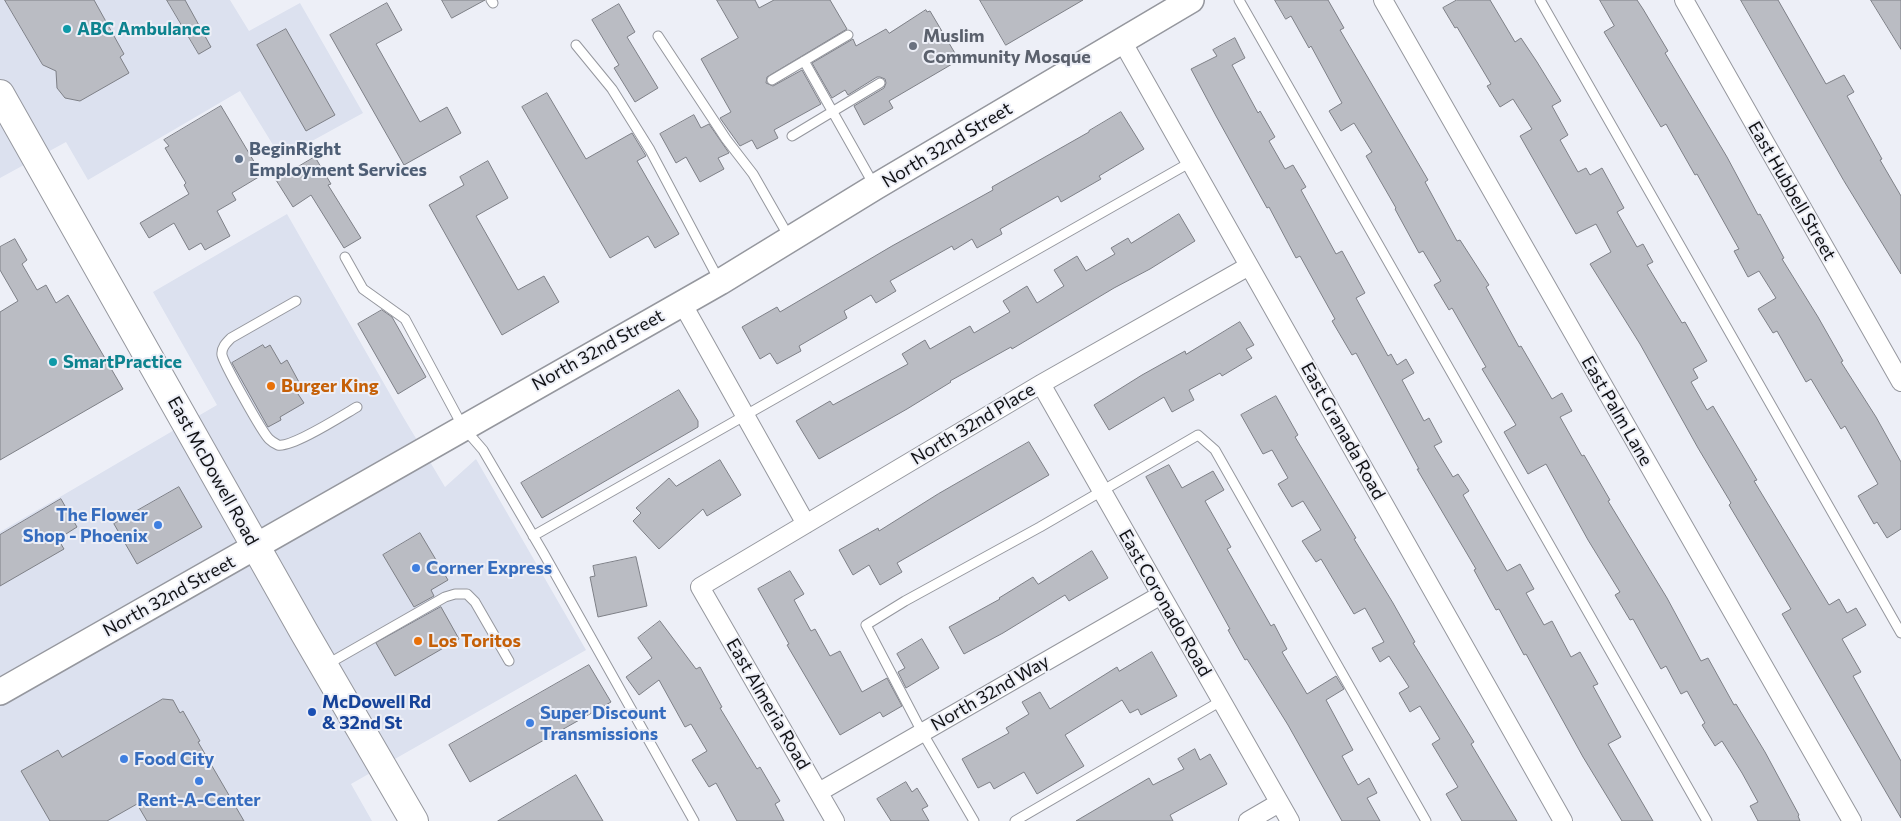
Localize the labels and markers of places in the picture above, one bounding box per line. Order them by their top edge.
place label: ABC Ambulance [77,18,210,40]
marker: ABC Ambulance [61,23,73,35]
place label: Muslim Community Mosque [923,25,1091,68]
marker: Muslim Community Mosque [907,40,919,52]
place label: BeginRight Employment Services [249,138,427,180]
marker: BeginRight Employment Services [233,153,245,165]
place label: SmartPractice [63,351,182,373]
marker: SmartPractice [47,356,59,368]
place label: Burger King [281,375,379,397]
marker: Burger King [265,380,277,392]
place label: The Flower Shop - Phoenix [23,504,148,546]
marker: The Flower Shop - Phoenix [152,519,164,531]
place label: Corner Express [426,557,552,579]
marker: Corner Express [410,562,422,574]
place label: Los Toritos [428,630,521,652]
marker: Los Toritos [412,635,424,647]
place label: McDowell Rd & 32nd St [322,691,431,734]
place label: Super Discount Transmissions [540,702,666,744]
marker: McDowell Rd & 32nd St [306,706,318,718]
marker: Super Discount Transmissions [524,717,536,729]
place label: Food City [134,748,214,770]
marker: Food City [118,753,130,765]
marker: Rent-A-Center [193,775,205,787]
place label: Rent-A-Center [137,789,261,811]

